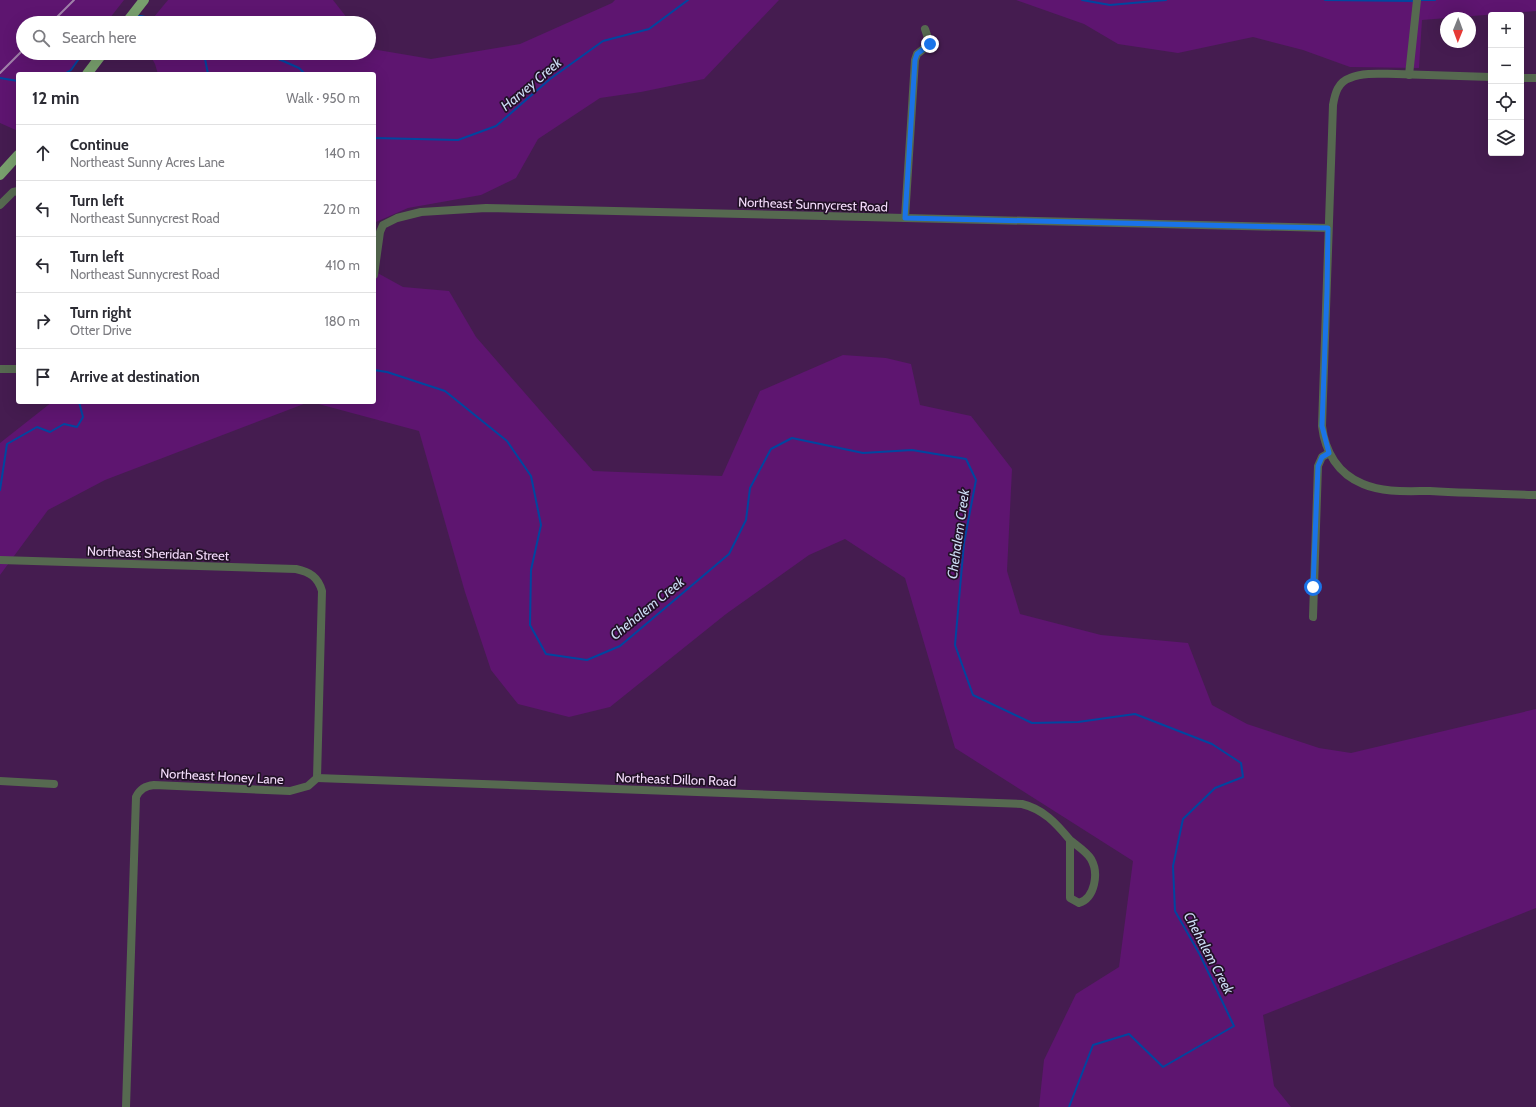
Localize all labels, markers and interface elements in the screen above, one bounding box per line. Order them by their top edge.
north arrow [1440,12,1476,48]
map controls [1488,12,1524,156]
button: + [1488,12,1524,48]
search box [16,16,376,60]
icon: search [30,27,52,49]
text: Search here [62,29,137,47]
route end [921,35,939,53]
button: − [1488,48,1524,84]
water label: Harvey Creek [497,53,566,115]
button: locate [1488,84,1524,120]
text: 12 min [32,88,79,108]
text: Walk · 950 m [286,90,360,106]
button: layers [1488,120,1524,156]
text: Continue [70,136,129,154]
icon: ahead [32,142,54,164]
text: 140 m [325,145,360,161]
text: Northeast Sunny Acres Lane [70,154,225,170]
text: Turn left [70,192,124,210]
street label: Northeast Sunnycrest Road [738,193,888,215]
icon: left [32,198,54,220]
text: 220 m [323,201,360,217]
text: Northeast Sunnycrest Road [70,210,220,226]
text: Turn left [70,248,124,266]
icon: left [32,254,54,276]
text: 410 m [325,257,360,273]
text: Northeast Sunnycrest Road [70,266,220,282]
text: Turn right [70,304,131,322]
icon: right [32,310,54,332]
text: 180 m [324,313,360,329]
text: Otter Drive [70,322,132,338]
icon: arrive [32,366,54,388]
text: Arrive at destination [70,368,200,386]
water label: Chehalem Creek [943,487,973,580]
street label: Northeast Sheridan Street [87,543,230,564]
water label: Chehalem Creek [606,572,689,643]
route start [1304,578,1322,596]
street label: Northeast Honey Lane [160,765,284,787]
street label: Northeast Dillon Road [615,769,737,789]
water label: Chehalem Creek [1180,909,1239,998]

